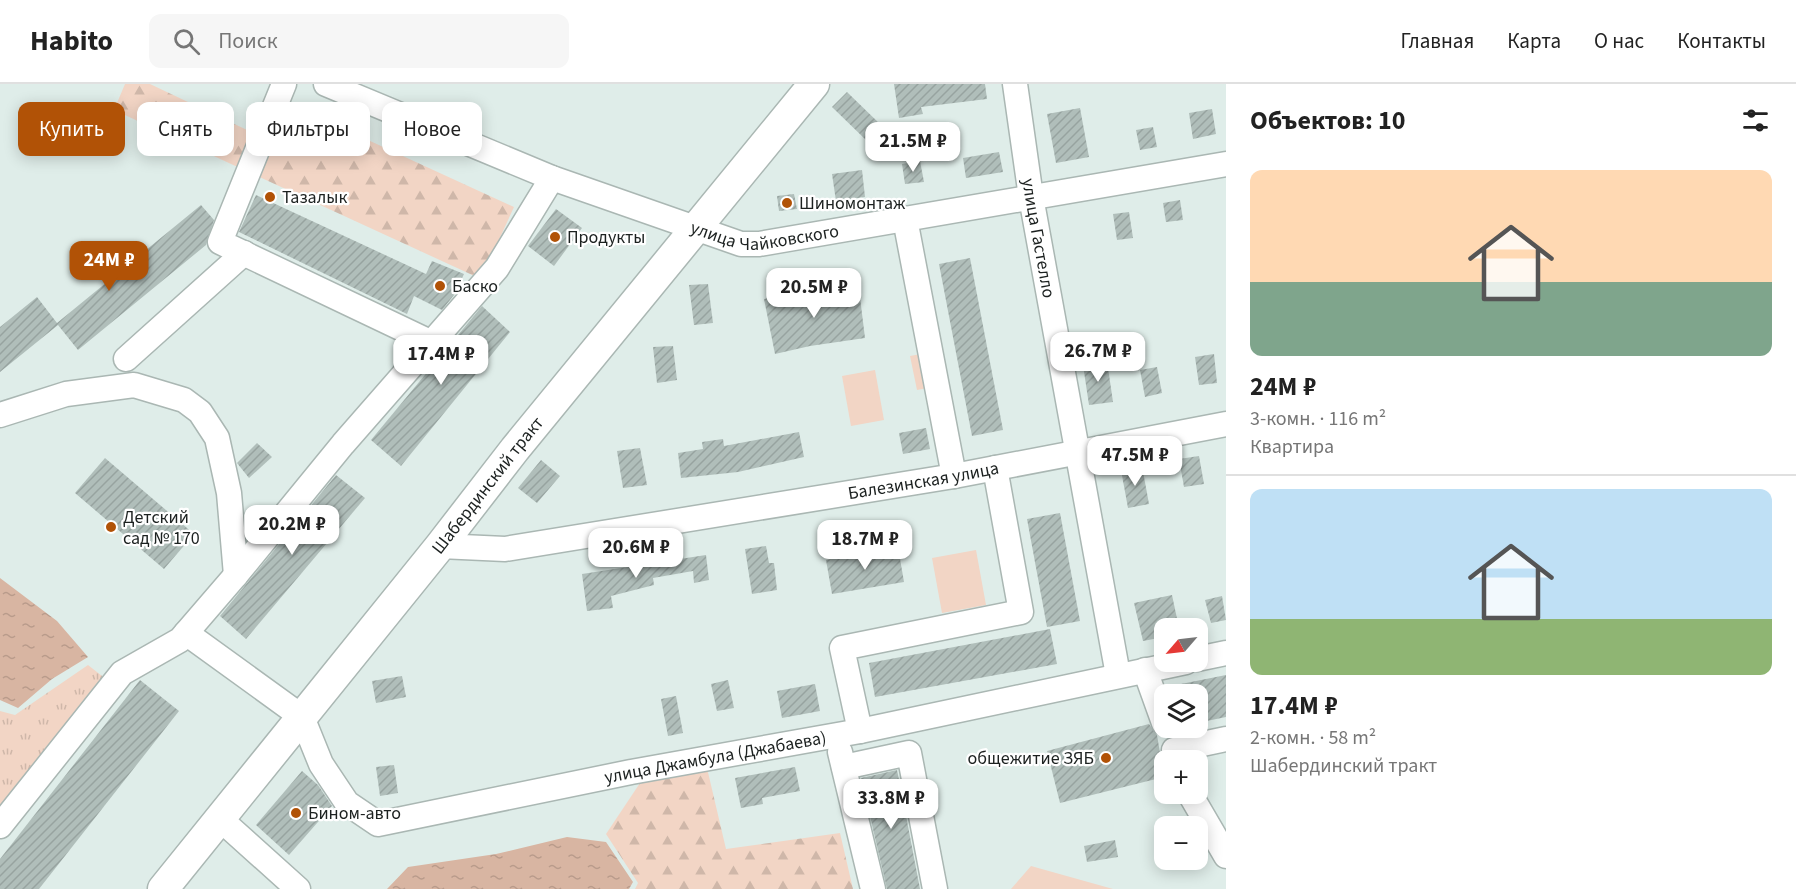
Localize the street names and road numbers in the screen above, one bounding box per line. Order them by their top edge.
street label: улица Гастелло [1016,177,1062,300]
street label: улица Чайковского [687,215,841,257]
street label: Шабердинский тракт [426,411,549,559]
street label: Балезинская улица [846,455,1001,506]
street label: улица Джамбула (Джабаева) [602,725,828,790]

